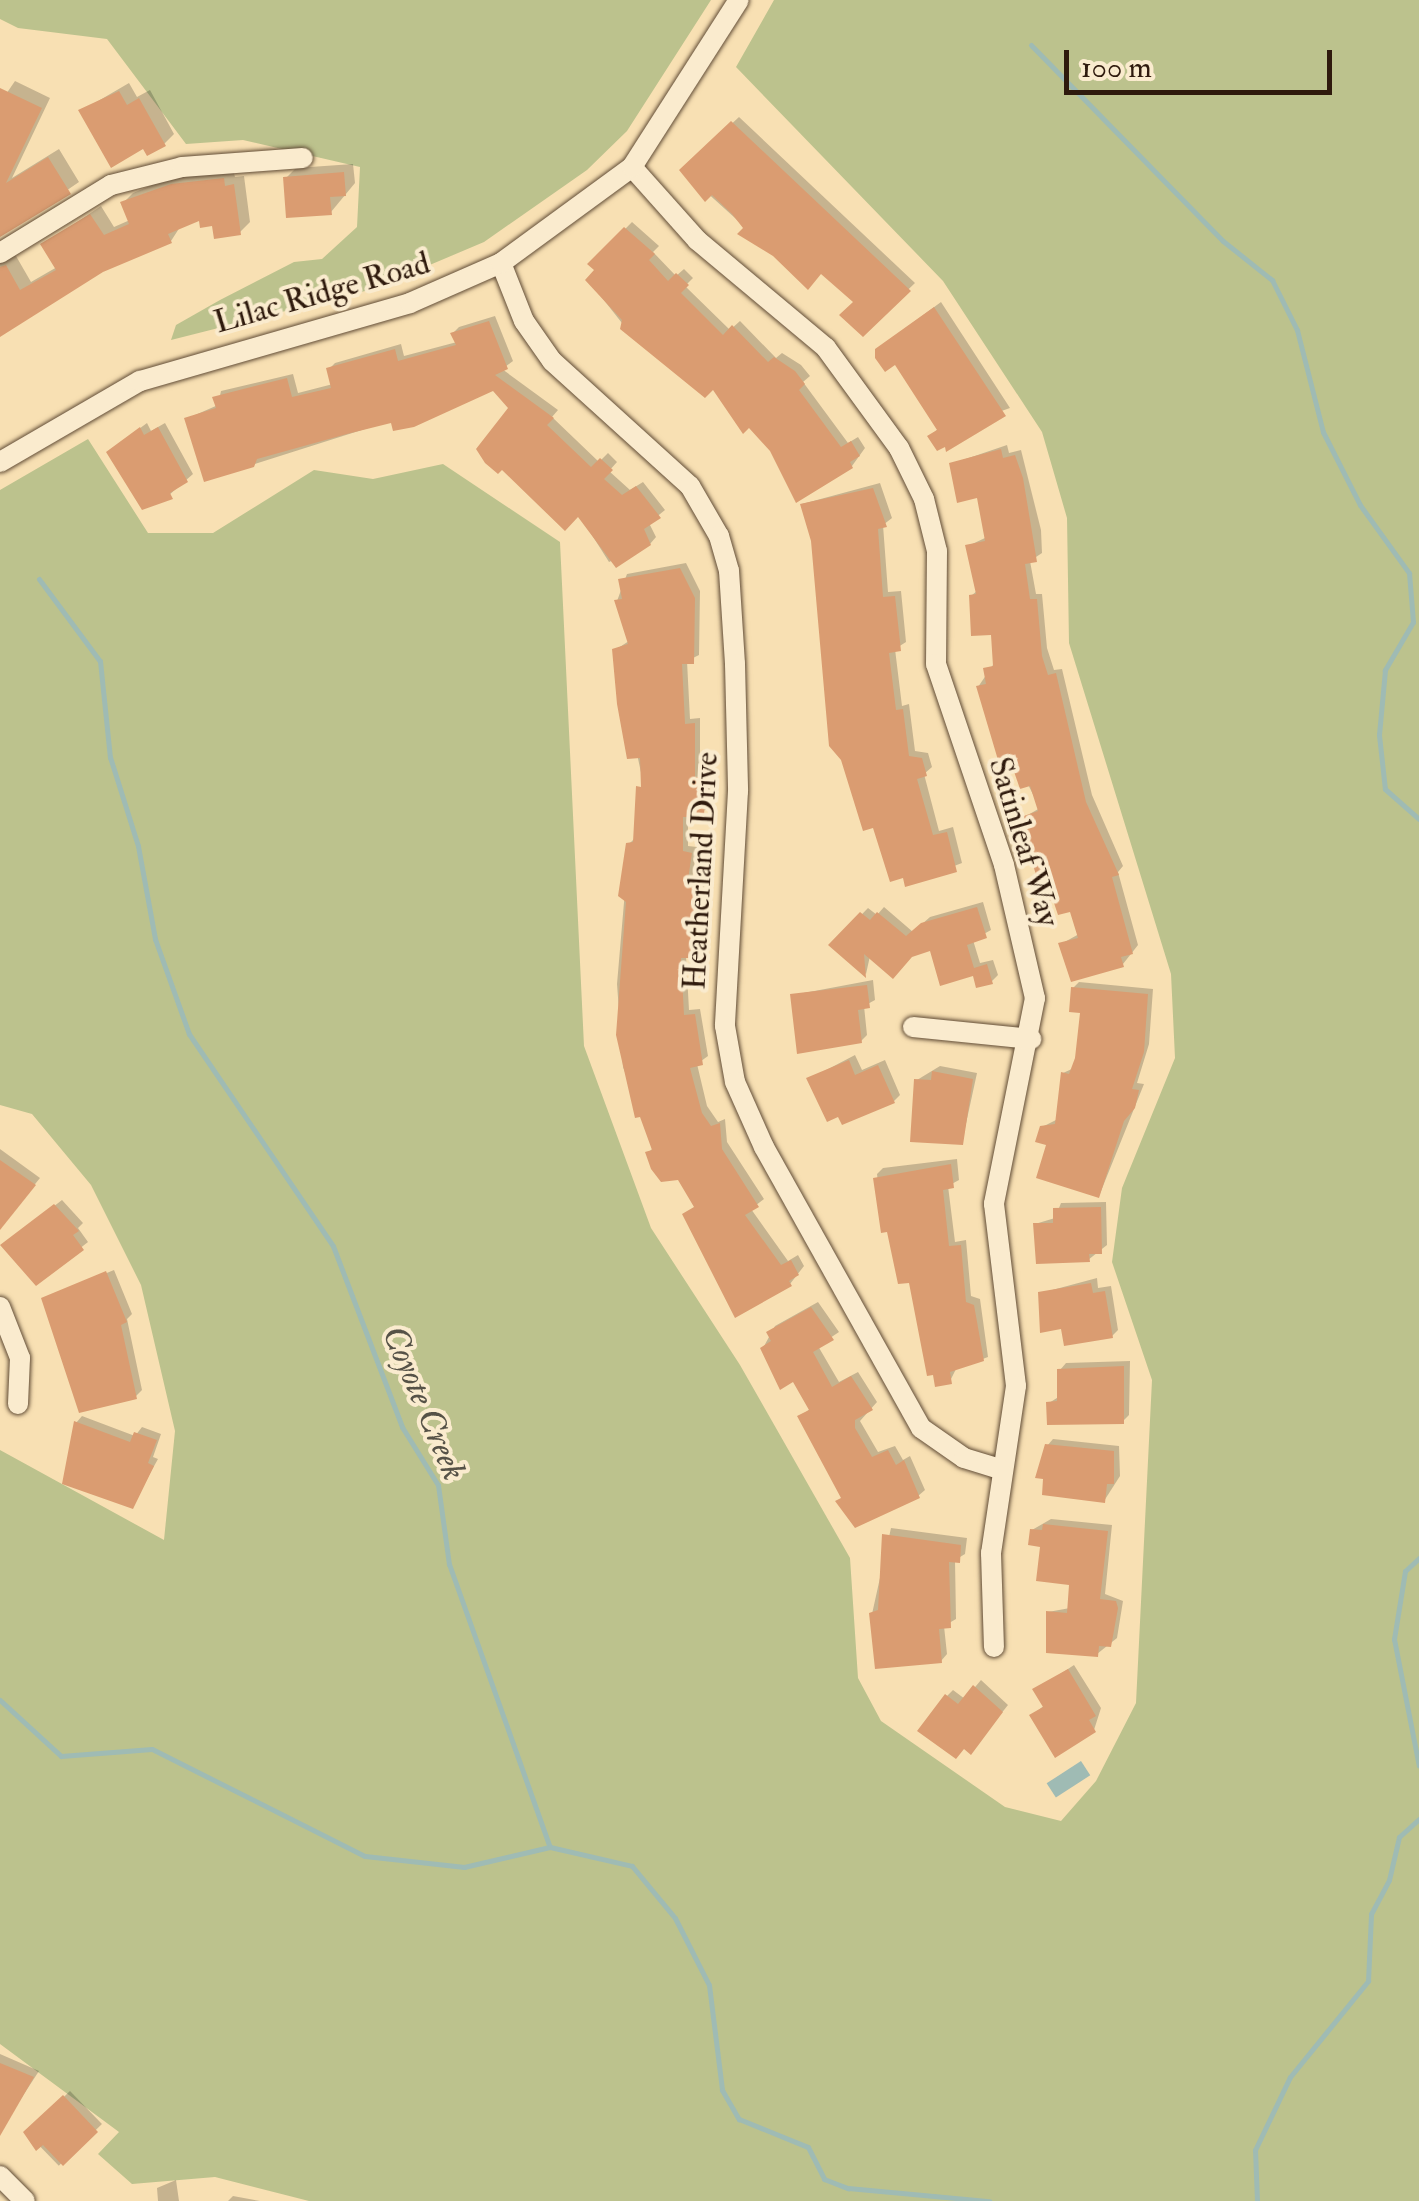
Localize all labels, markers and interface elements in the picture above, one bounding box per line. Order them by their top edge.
scale bar [1069,30,1336,92]
text: 100 m [1081,49,1152,86]
street label: Lilac Ridge Road [210,244,434,342]
street label: Heatherland Drive [676,751,726,991]
street label: Satinleaf Way [980,753,1068,931]
water label: Coyote Creek [373,1319,475,1487]

